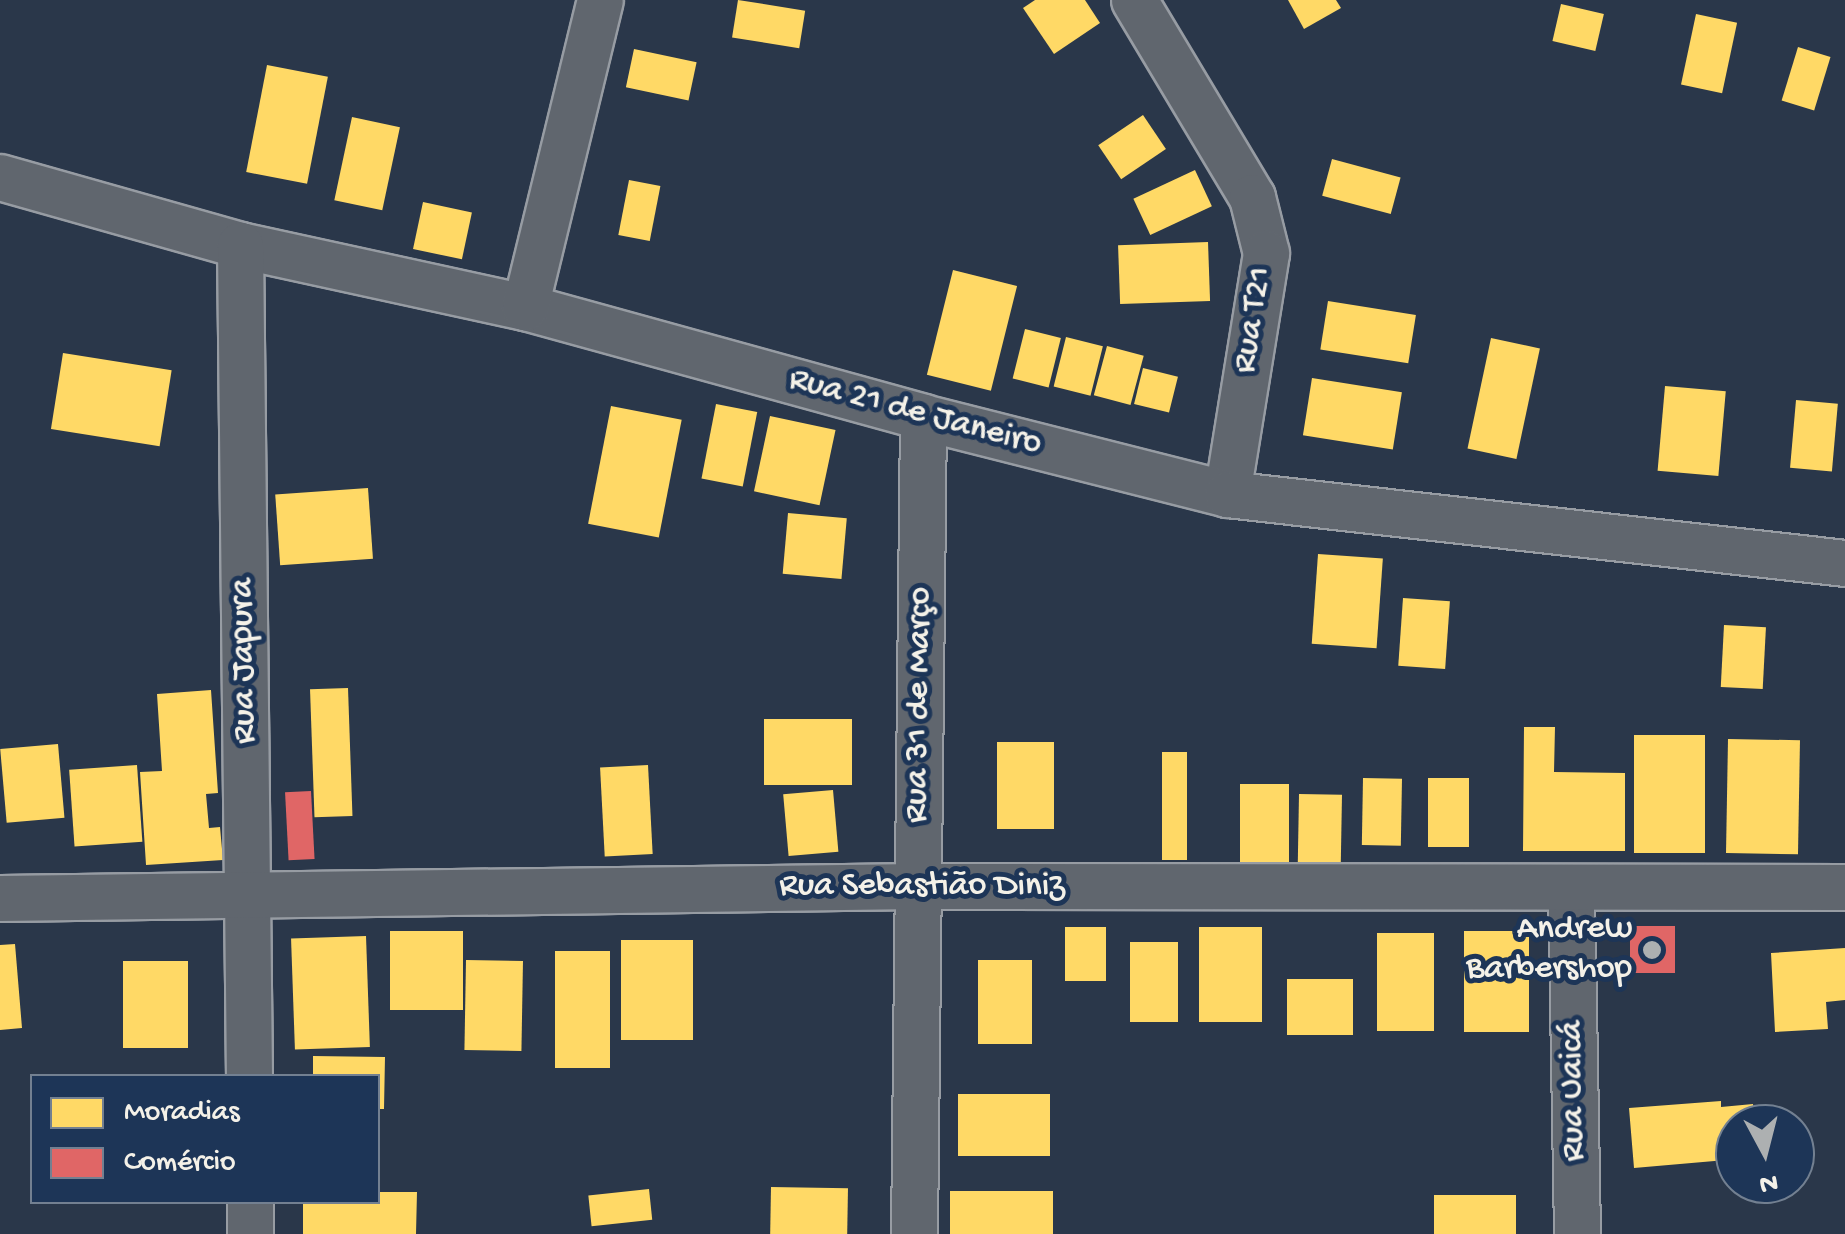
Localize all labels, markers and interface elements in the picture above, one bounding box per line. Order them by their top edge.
street label: Rua T21 [1225,264,1283,376]
street label: Rua 21 de Janeiro [784,359,1046,467]
street label: Rua Japura [223,578,267,744]
street label: Rua 31 de Março [897,587,943,823]
street label: Rua Sebastião Diniz [779,866,1065,908]
place label: Andrew Barbershop [1466,909,1632,991]
marker: Andrew Barbershop [1641,939,1663,961]
street label: Rua Uaicá [1552,1020,1596,1162]
legend [30,1074,380,1204]
text: Moradias [124,1096,239,1131]
north arrow [1715,1104,1815,1204]
text: Comércio [124,1146,236,1181]
text: N [1757,1165,1780,1200]

